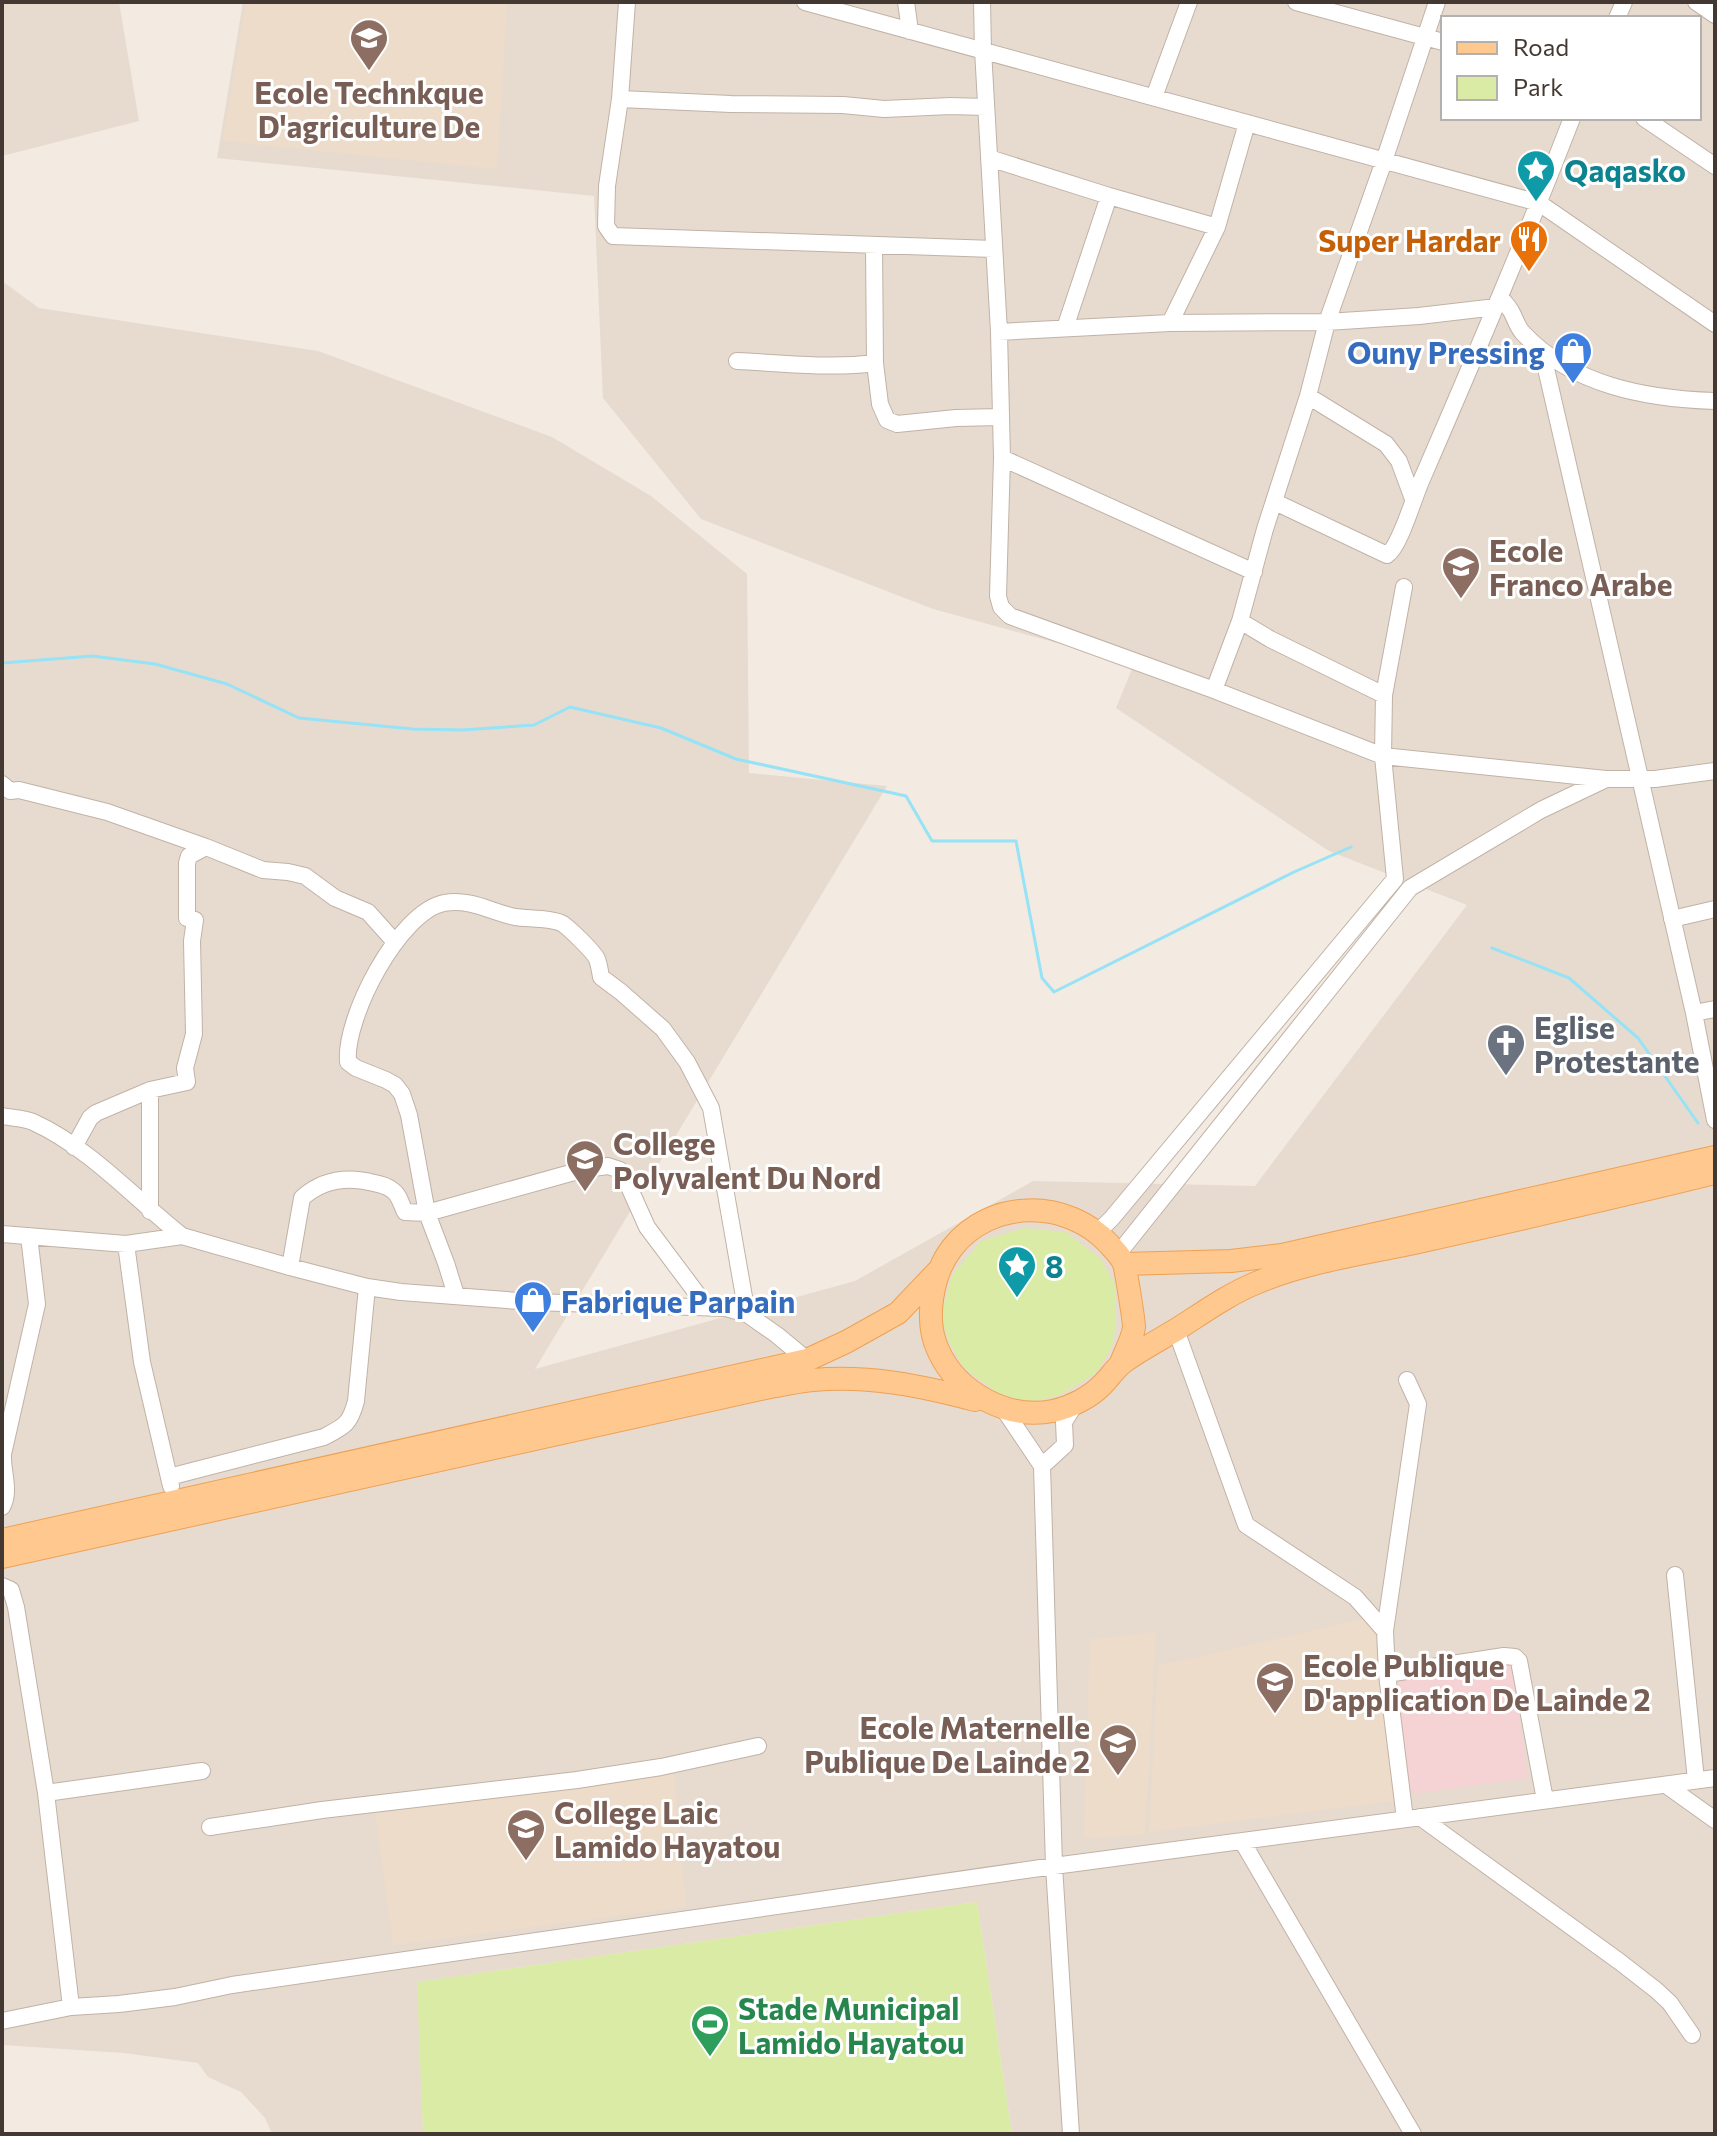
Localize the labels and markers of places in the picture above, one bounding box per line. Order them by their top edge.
school or university icon: Ecole Technkque D'agriculture De [348,17,390,72]
place label: Ecole Technkque D'agriculture De [254,73,484,144]
place icon: Qaqasko [1515,148,1557,203]
place label: Qaqasko [1564,151,1686,188]
restaurant icon: Super Hardar [1508,218,1550,273]
place label: Super Hardar [1318,221,1501,258]
shop icon: Ouny Pressing [1552,330,1594,385]
place label: Ouny Pressing [1347,333,1545,370]
place label: Ecole Franco Arabe [1489,531,1673,602]
school or university icon: Ecole Franco Arabe [1440,545,1482,600]
place label: Eglise Protestante [1534,1008,1700,1079]
church icon: Eglise Protestante [1485,1022,1527,1077]
place label: College Polyvalent Du Nord [613,1124,881,1195]
school or university icon: College Polyvalent Du Nord [564,1138,606,1193]
place icon: 8 [996,1244,1038,1299]
place label: 8 [1045,1247,1064,1284]
shop icon: Fabrique Parpain [512,1279,554,1334]
place label: Fabrique Parpain [561,1282,795,1319]
place label: Ecole Publique D'application De Lainde 2 [1303,1646,1651,1717]
school or university icon: Ecole Publique D'application De Lainde 2 [1254,1660,1296,1715]
place label: Ecole Maternelle Publique De Lainde 2 [804,1708,1090,1779]
school or university icon: Ecole Maternelle Publique De Lainde 2 [1097,1722,1139,1777]
place label: College Laic Lamido Hayatou [554,1793,780,1864]
school or university icon: College Laic Lamido Hayatou [505,1807,547,1862]
place label: Stade Municipal Lamido Hayatou [738,1989,964,2060]
sports icon: Stade Municipal Lamido Hayatou [689,2003,731,2058]

